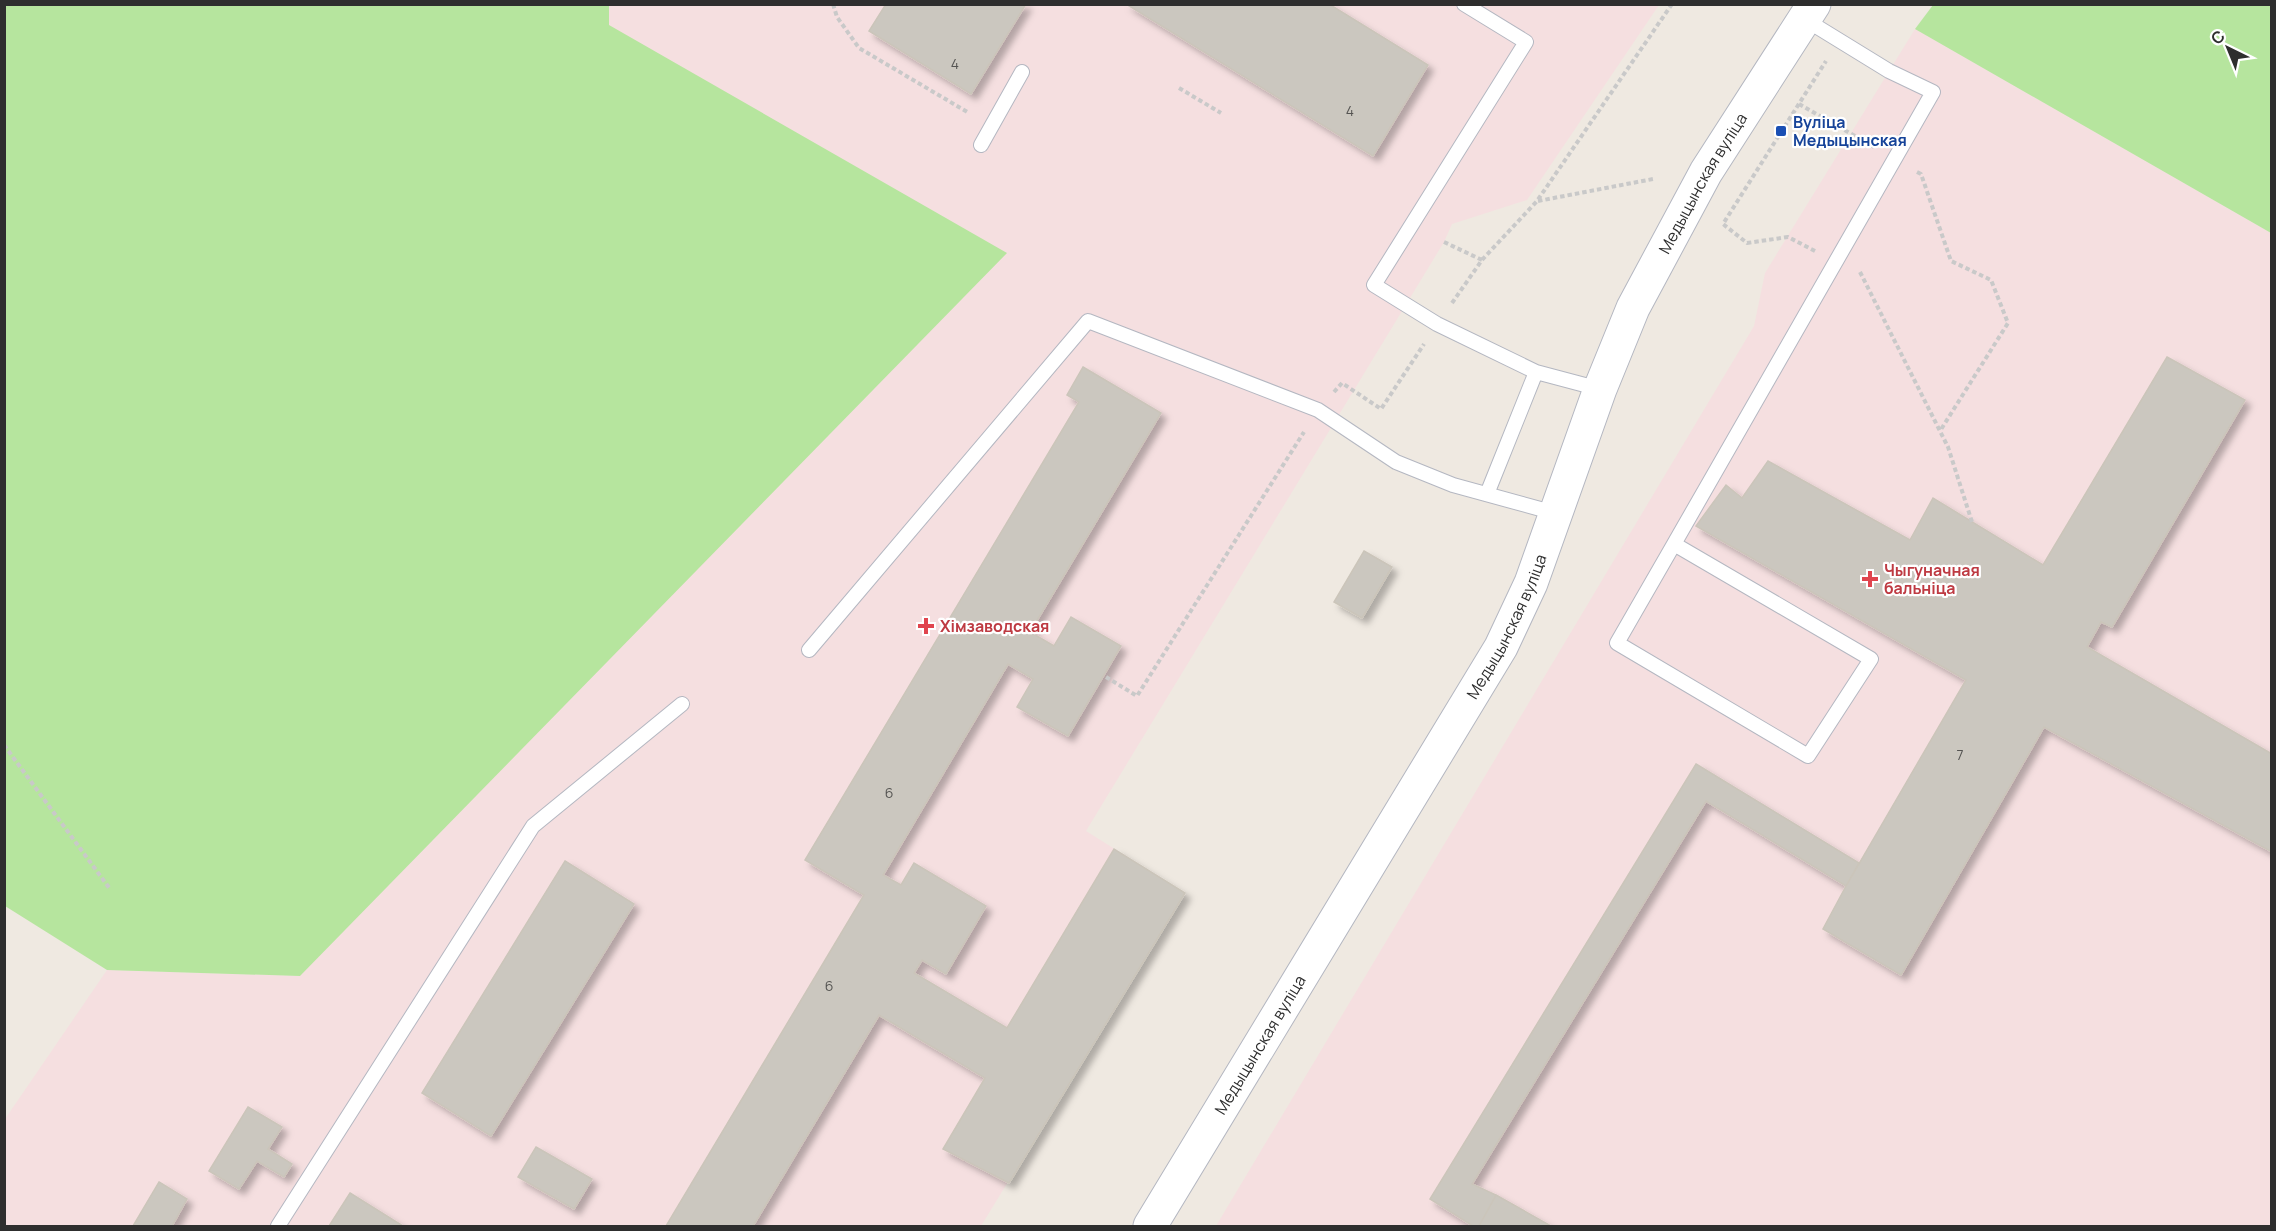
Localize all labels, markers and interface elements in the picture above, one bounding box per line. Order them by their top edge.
north arrow [2198,18,2258,78]
text: С [2206,25,2230,49]
house number: 4 [951,54,959,73]
house number: 4 [1346,101,1354,120]
street label: Медыцынская вуліца [1653,109,1752,258]
place label: Вуліца Медыцынская [1793,111,1907,151]
marker: Вуліца Медыцынская [1774,124,1788,138]
street label: Медыцынская вуліца [1461,551,1551,703]
place label: Чыгуначная бальніца [1884,559,1980,599]
marker: Чыгуначная бальніца [1861,570,1879,588]
place label: Хімзаводская [940,615,1049,637]
marker: Хімзаводская [917,617,935,635]
house number: 7 [1956,745,1964,764]
house number: 6 [885,783,893,802]
street label: Медыцынская вуліца [1209,971,1311,1119]
house number: 6 [825,976,833,995]

